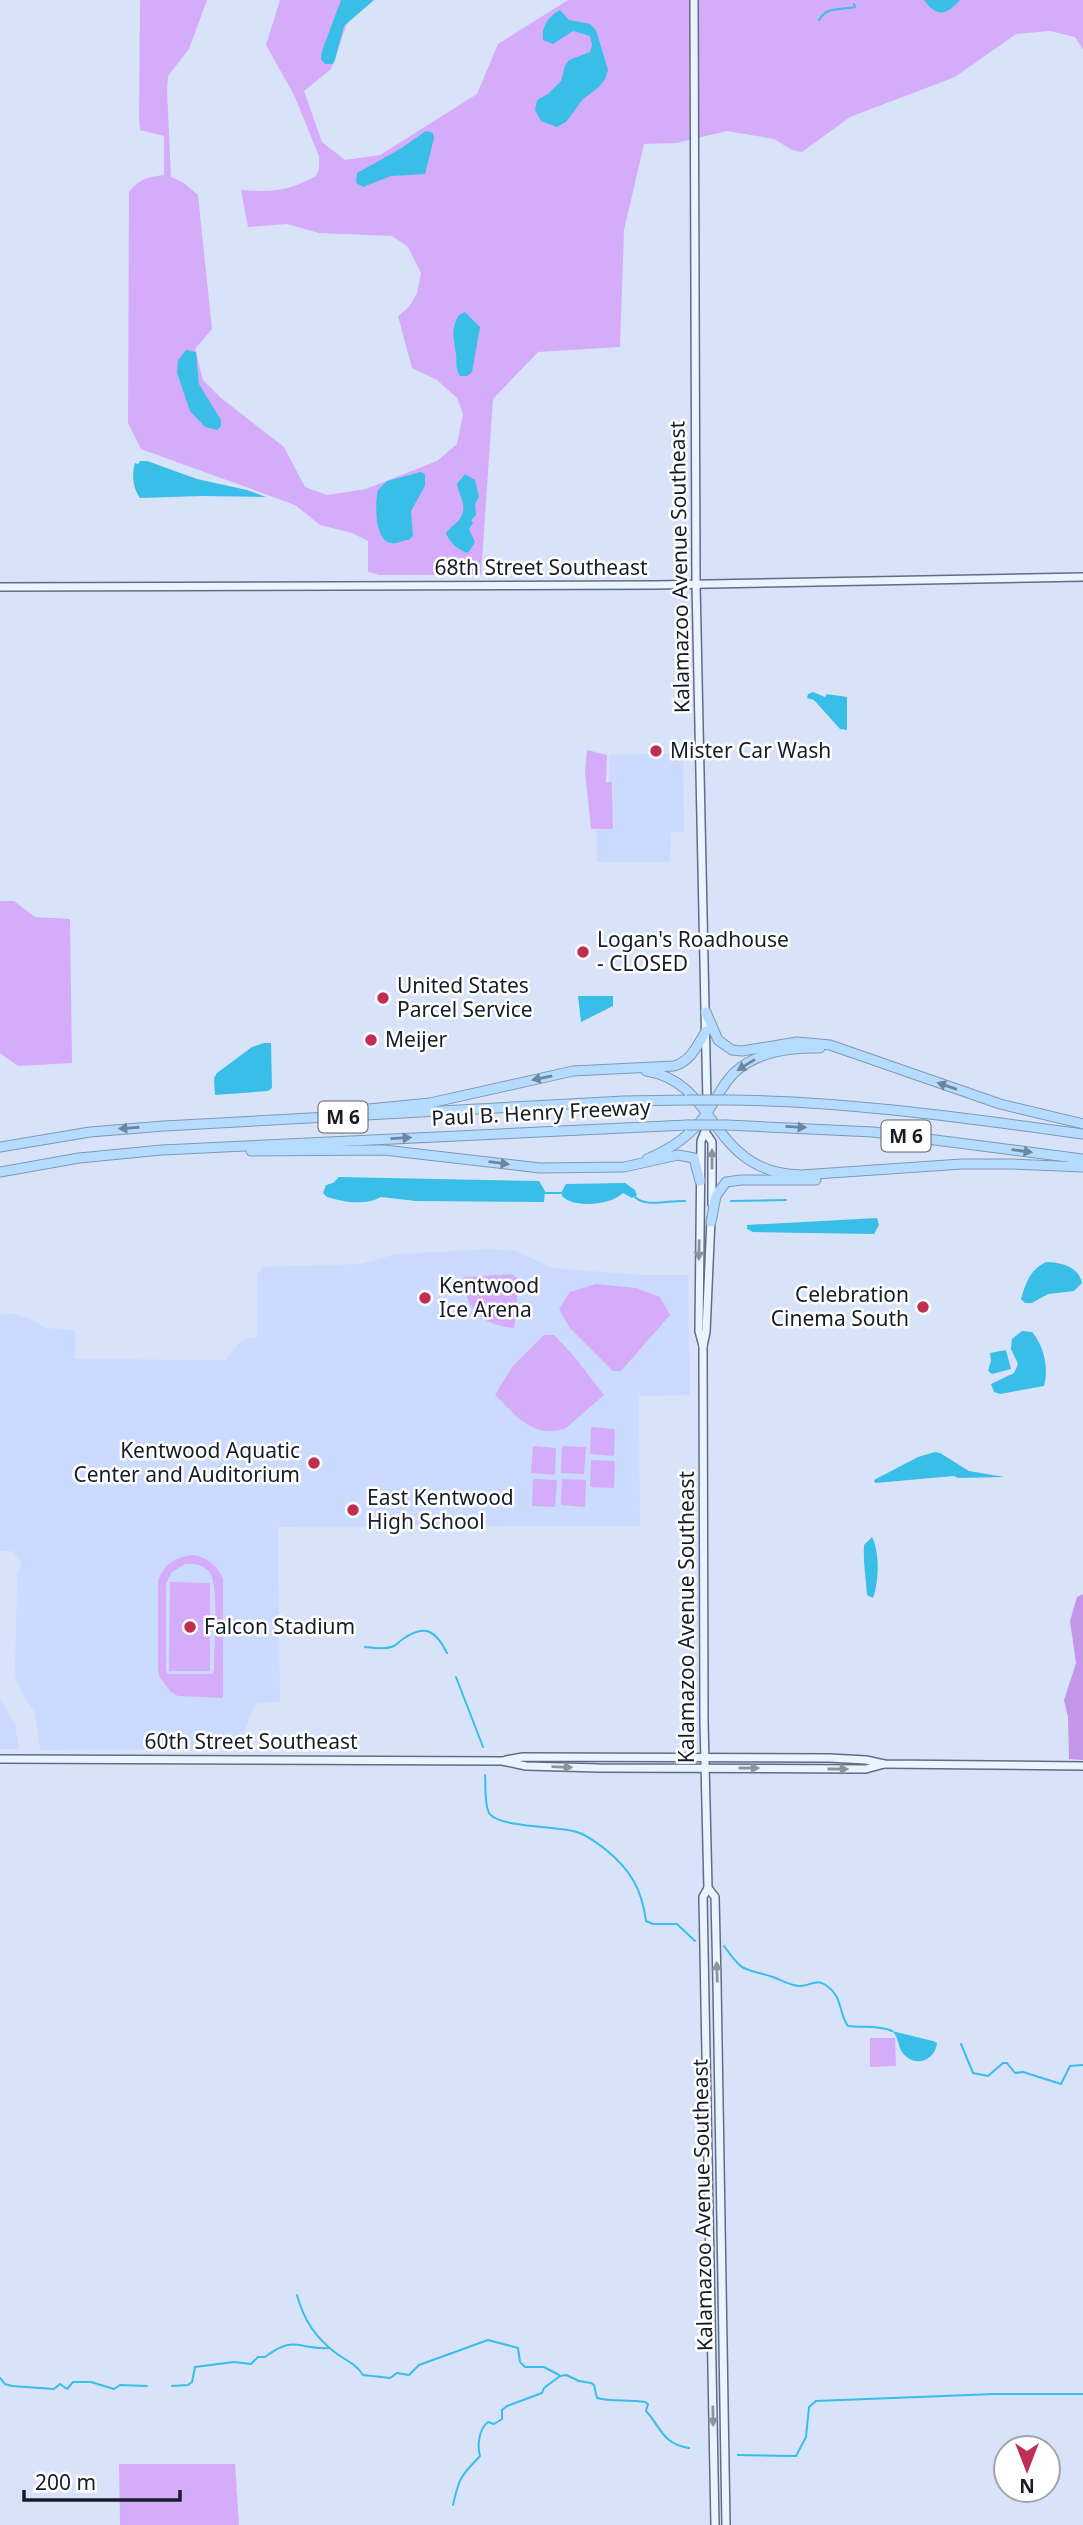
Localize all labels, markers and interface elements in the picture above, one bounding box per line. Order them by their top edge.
street label: Kalamazoo Avenue Southeast [662,420,696,713]
street label: 68th Street Southeast [434,553,648,581]
place label: Mister Car Wash [670,736,831,764]
marker: Mister Car Wash [648,743,664,759]
place label: Logan's Roadhouse - CLOSED [597,925,789,977]
marker: Logan's Roadhouse - CLOSED [575,944,591,960]
place label: United States Parcel Service [397,971,533,1023]
marker: United States Parcel Service [375,990,391,1006]
place label: Meijer [385,1025,448,1053]
marker: Meijer [363,1032,379,1048]
one-way arrow [737,1059,756,1072]
one-way arrow [531,1072,553,1083]
one-way arrow [936,1080,957,1091]
street label: Paul B. Henry Freeway [431,1092,652,1132]
road number: M 6 [318,1102,368,1133]
road number: M 6 [881,1120,930,1152]
one-way arrow [785,1121,807,1132]
one-way arrow [118,1123,140,1134]
one-way arrow [391,1132,413,1143]
one-way arrow [1011,1145,1033,1156]
one-way arrow [706,1147,718,1169]
one-way arrow [488,1158,510,1169]
one-way arrow [693,1239,705,1261]
place label: Kentwood Ice Arena [439,1271,539,1323]
place label: Celebration Cinema South [771,1280,909,1332]
marker: Kentwood Ice Arena [417,1290,433,1306]
marker: Celebration Cinema South [915,1299,931,1315]
place label: Kentwood Aquatic Center and Auditorium [73,1436,300,1488]
marker: Kentwood Aquatic Center and Auditorium [306,1455,322,1471]
street label: Kalamazoo Avenue Southeast [672,1470,700,1763]
place label: East Kentwood High School [367,1483,514,1535]
marker: East Kentwood High School [345,1502,361,1518]
place label: Falcon Stadium [204,1612,355,1640]
marker: Falcon Stadium [182,1619,198,1635]
street label: 60th Street Southeast [144,1727,358,1755]
one-way arrow [551,1761,573,1773]
one-way arrow [738,1762,760,1774]
one-way arrow [828,1763,850,1775]
one-way arrow [711,1961,723,1983]
street label: Kalamazoo Avenue Southeast [685,2058,719,2351]
one-way arrow [707,2406,719,2428]
north arrow [992,2434,1062,2504]
scale bar [24,2458,180,2502]
text: 200 m [35,2468,96,2496]
text: N [1019,2473,1035,2499]

